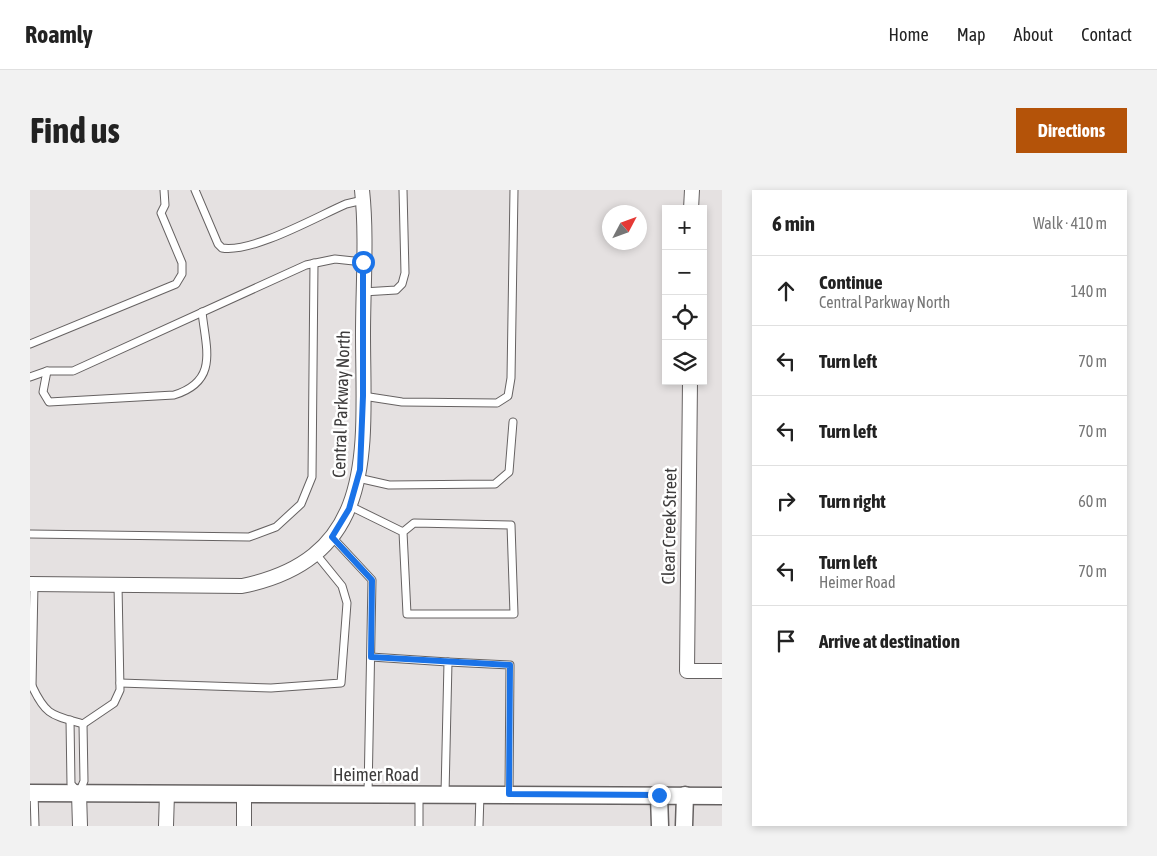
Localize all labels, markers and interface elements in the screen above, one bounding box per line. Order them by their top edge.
text: Roamly [25,21,93,48]
text: Home [889,24,929,45]
text: Map [957,24,986,45]
text: About [1014,24,1053,45]
text: Contact [1081,24,1132,45]
button: Directions [1016,108,1127,153]
text: Find us [30,110,120,150]
north arrow [602,205,647,250]
map controls [662,205,707,385]
button: + [662,205,707,250]
text: 6 min [772,211,815,235]
text: Walk · 410 m [1033,214,1107,232]
button: − [662,250,707,295]
route start [352,251,375,274]
text: Continue [819,271,883,293]
icon: ahead [772,277,800,305]
text: 140 m [1071,282,1107,300]
text: Central Parkway North [819,293,950,311]
button: locate [662,295,707,340]
street label: Central Parkway North [328,330,354,478]
button: layers [662,340,707,385]
icon: left [772,347,800,375]
text: Turn left [819,350,877,372]
text: 70 m [1078,352,1107,370]
icon: left [772,417,800,445]
text: Turn left [819,420,877,442]
text: 70 m [1078,422,1107,440]
street label: Clear Creek Street [657,468,681,584]
icon: right [772,487,800,515]
text: Turn right [819,490,886,512]
text: 60 m [1078,492,1107,510]
text: Turn left [819,551,877,573]
icon: left [772,557,800,585]
text: 70 m [1078,562,1107,580]
text: Heimer Road [819,573,895,591]
icon: arrive [772,627,800,655]
text: Arrive at destination [819,630,960,652]
street label: Heimer Road [333,764,419,785]
route end [648,784,671,807]

